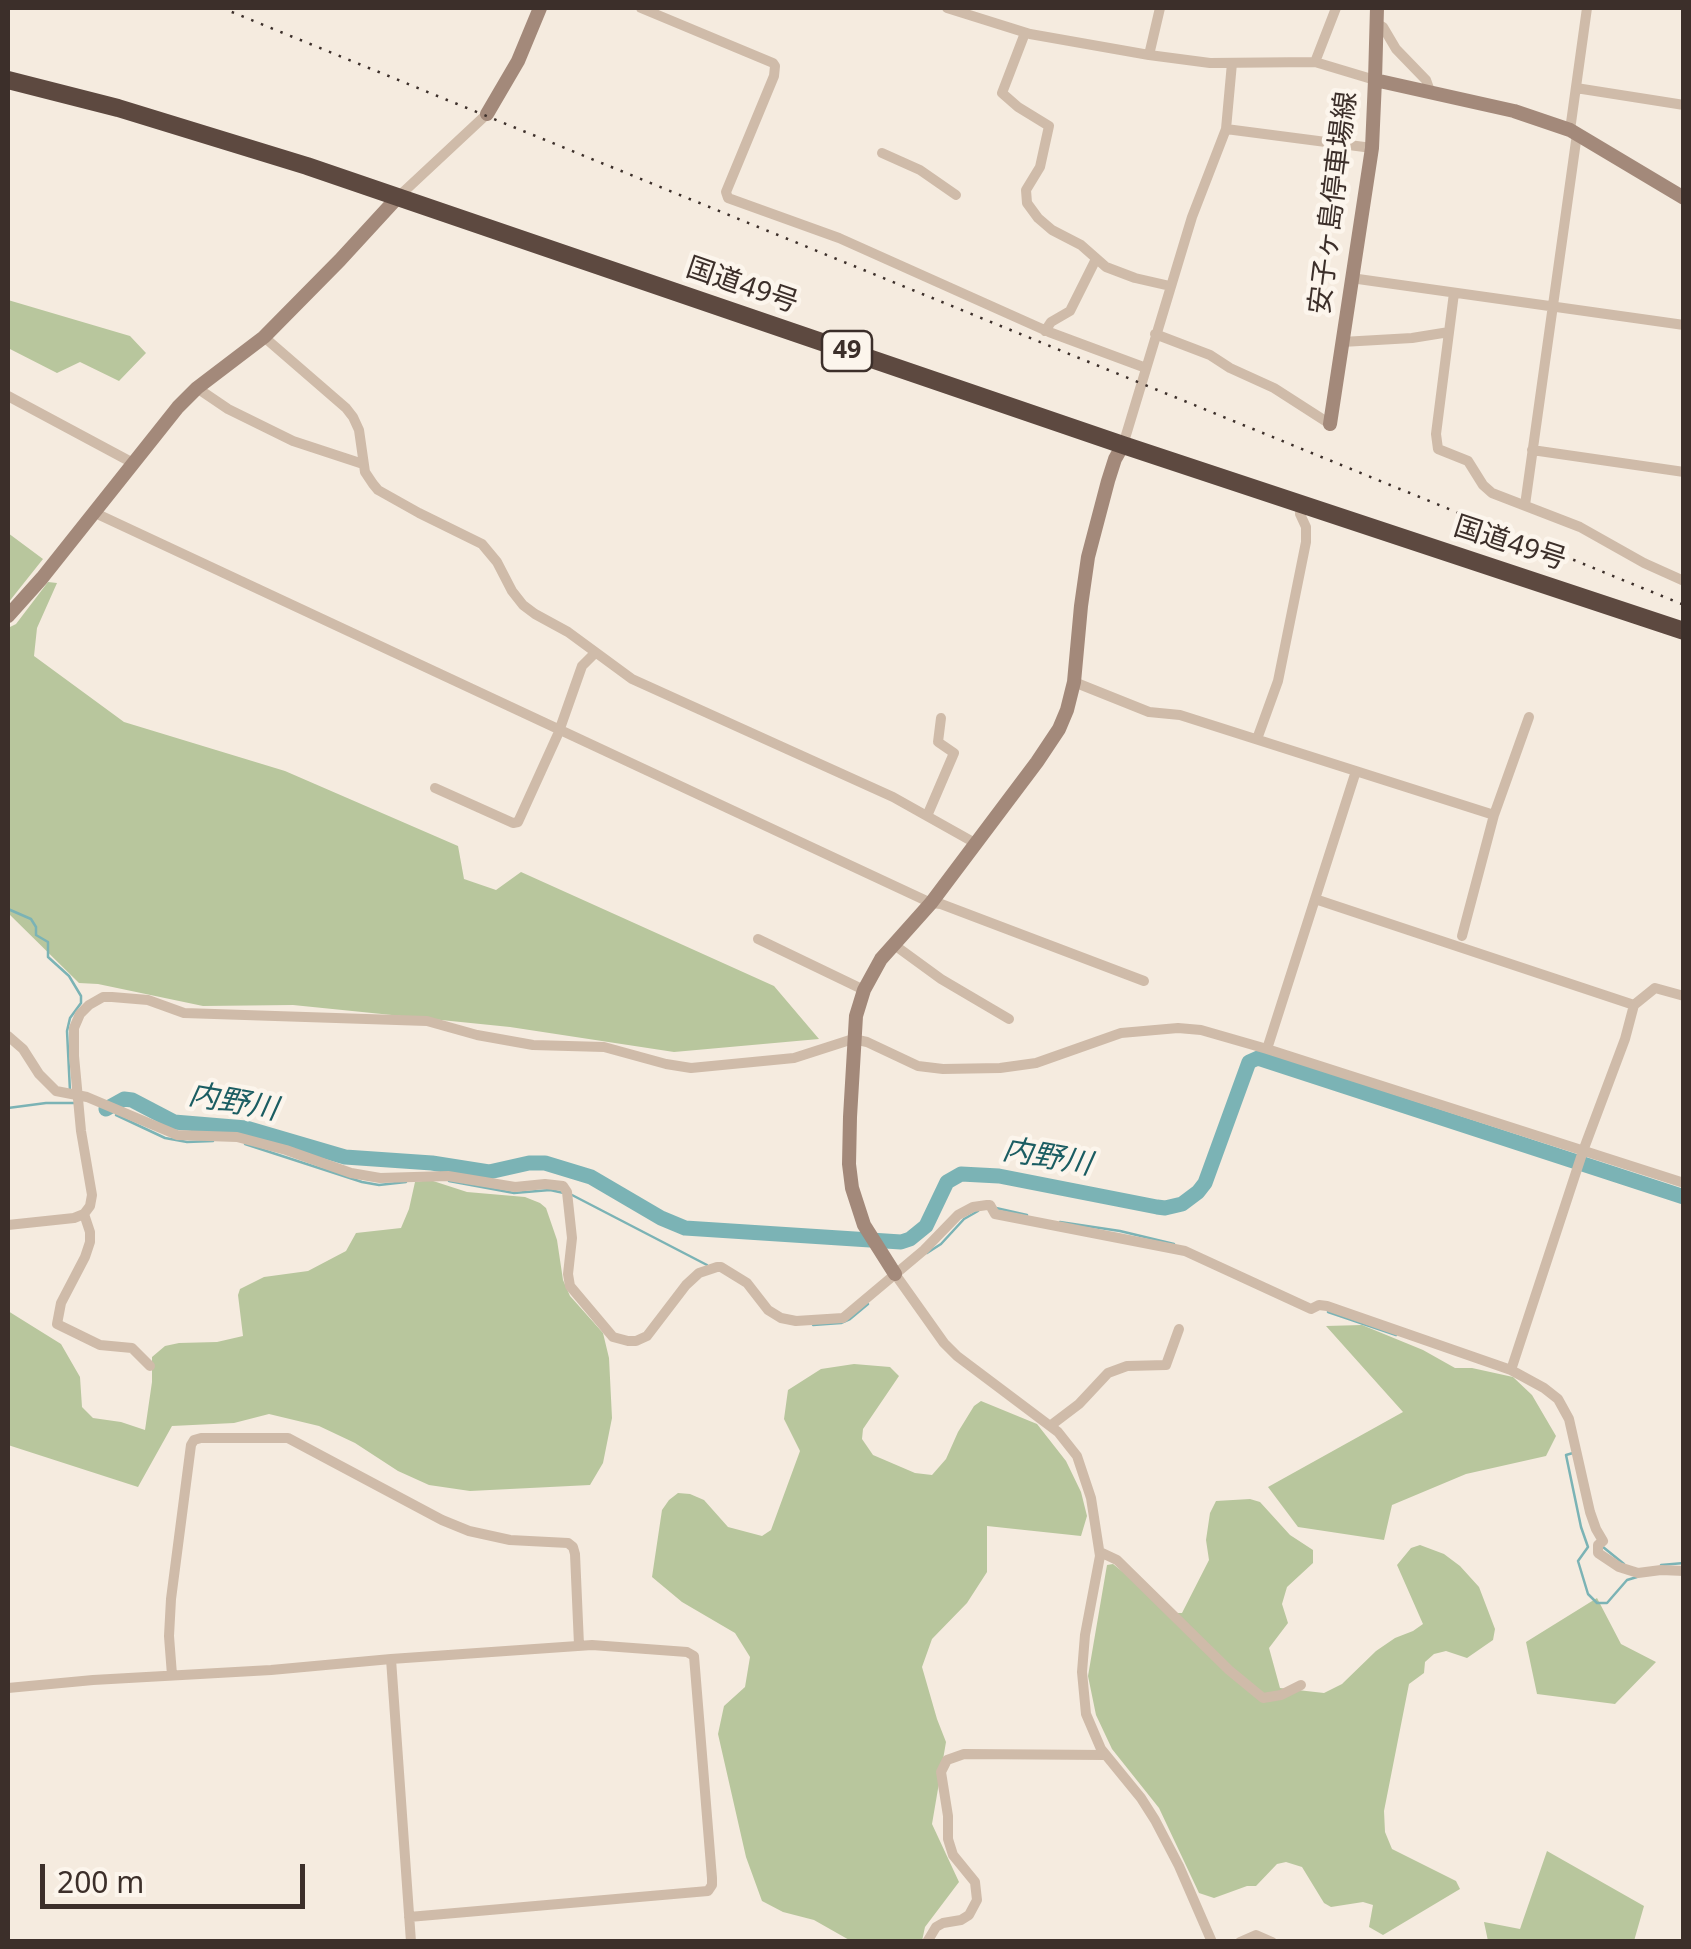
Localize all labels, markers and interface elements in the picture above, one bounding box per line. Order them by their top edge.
street label: 安子ヶ島停車場線 [1304,90,1364,316]
street label: 国道49号 [682,251,802,321]
road number: 49 [822,331,872,371]
street label: 国道49号 [1450,510,1570,578]
water label: 内野川 [186,1077,280,1129]
water label: 内野川 [1000,1132,1094,1184]
scale bar [45,1844,310,1906]
text: 200 m [57,1861,144,1902]

